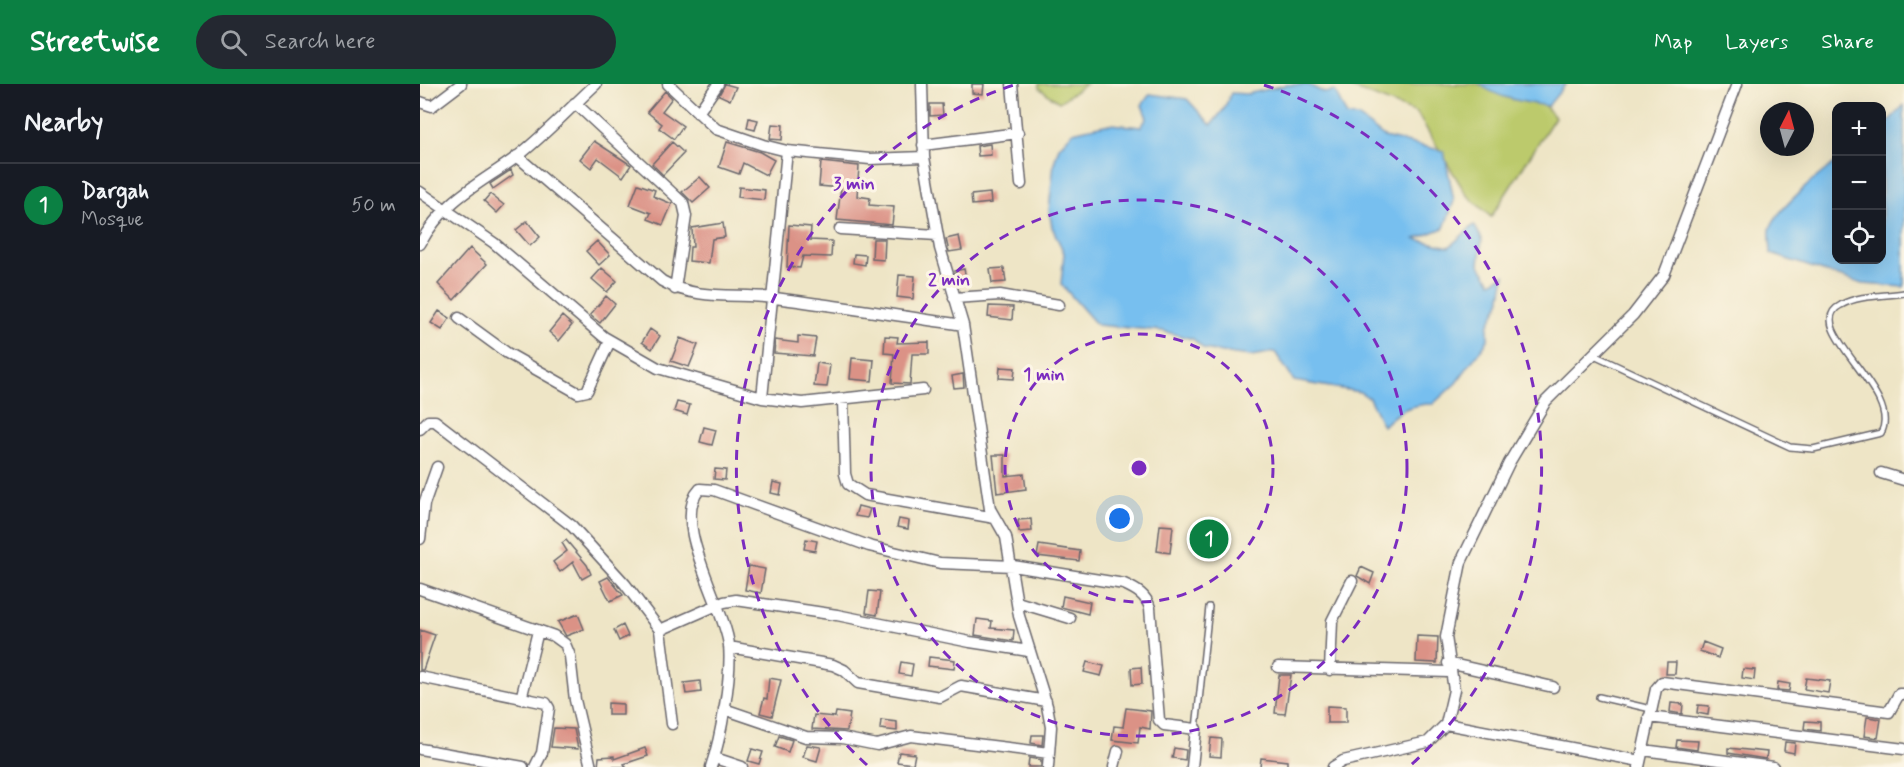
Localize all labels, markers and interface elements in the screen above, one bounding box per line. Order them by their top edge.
search box [196,15,616,69]
text: Streetwise [30,24,160,61]
icon: search [217,26,250,59]
text: Search here [265,28,375,56]
text: Map [1654,28,1692,56]
text: Layers [1725,28,1788,56]
text: Share [1821,28,1874,56]
north arrow [1760,102,1814,156]
map controls [1832,102,1886,264]
button: + [1832,102,1886,156]
text: Nearby [24,106,103,140]
button: − [1832,156,1886,210]
text: 3 min [833,172,875,196]
text: Dargah [81,178,149,206]
text: 1 [39,192,48,219]
text: 50 m [351,192,396,219]
text: Mosque [81,206,144,233]
button: locate [1832,210,1886,264]
text: 2 min [928,268,970,292]
text: 1 min [1023,363,1065,387]
centre of rings [1129,458,1149,478]
your location [1105,504,1134,533]
pin: 1 [1190,516,1228,562]

